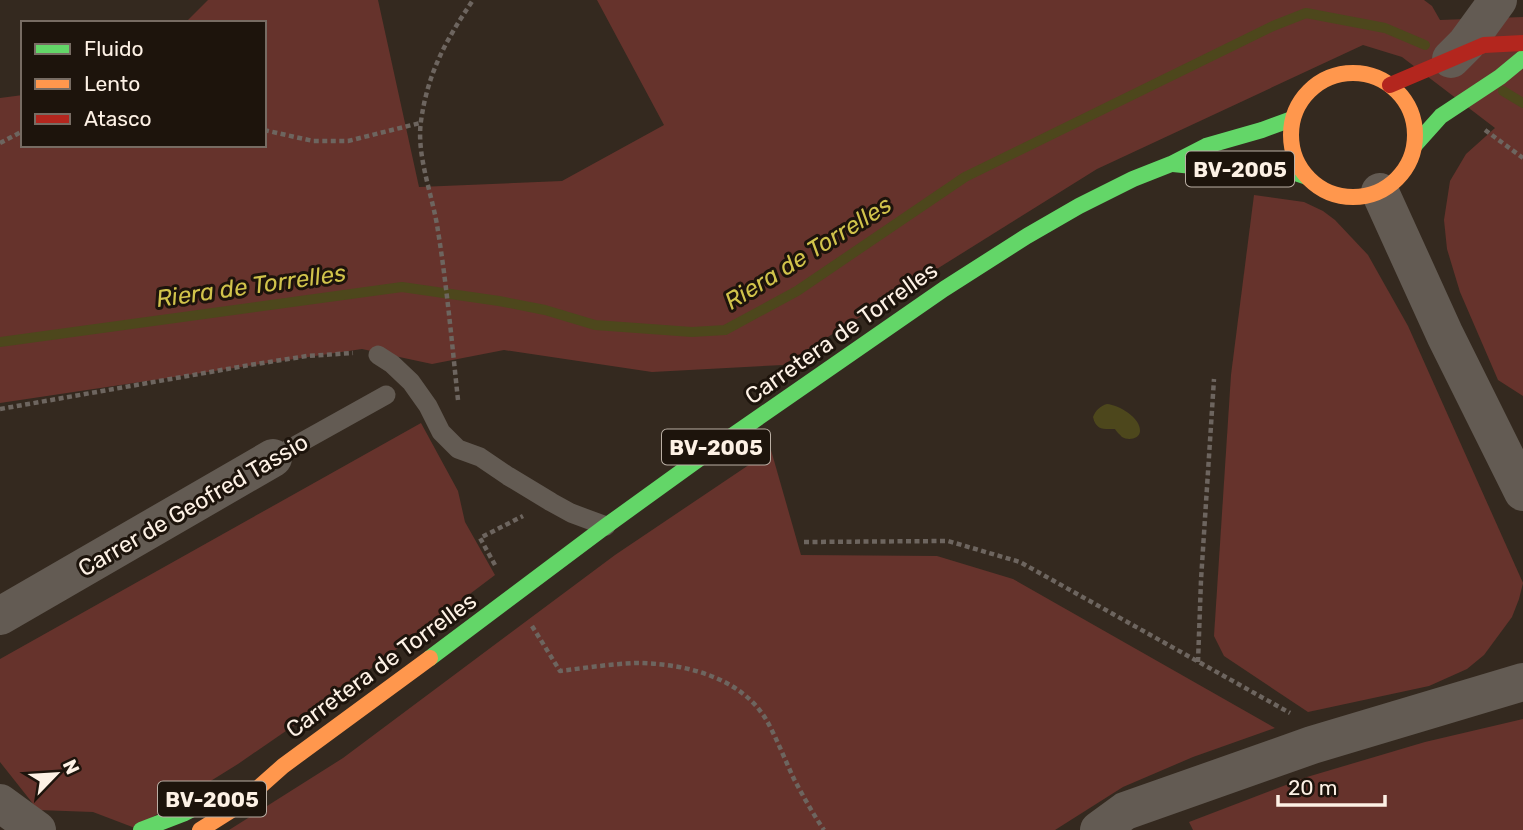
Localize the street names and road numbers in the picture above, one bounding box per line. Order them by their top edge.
road number: BV-2005 [1186,152,1294,186]
street label: Carretera de Torrelles [739,256,943,410]
street label: Carrer de Geofred Tassio [73,428,313,582]
road number: BV-2005 [662,430,770,464]
street label: Carretera de Torrelles [280,586,482,744]
road number: BV-2005 [158,782,266,816]

